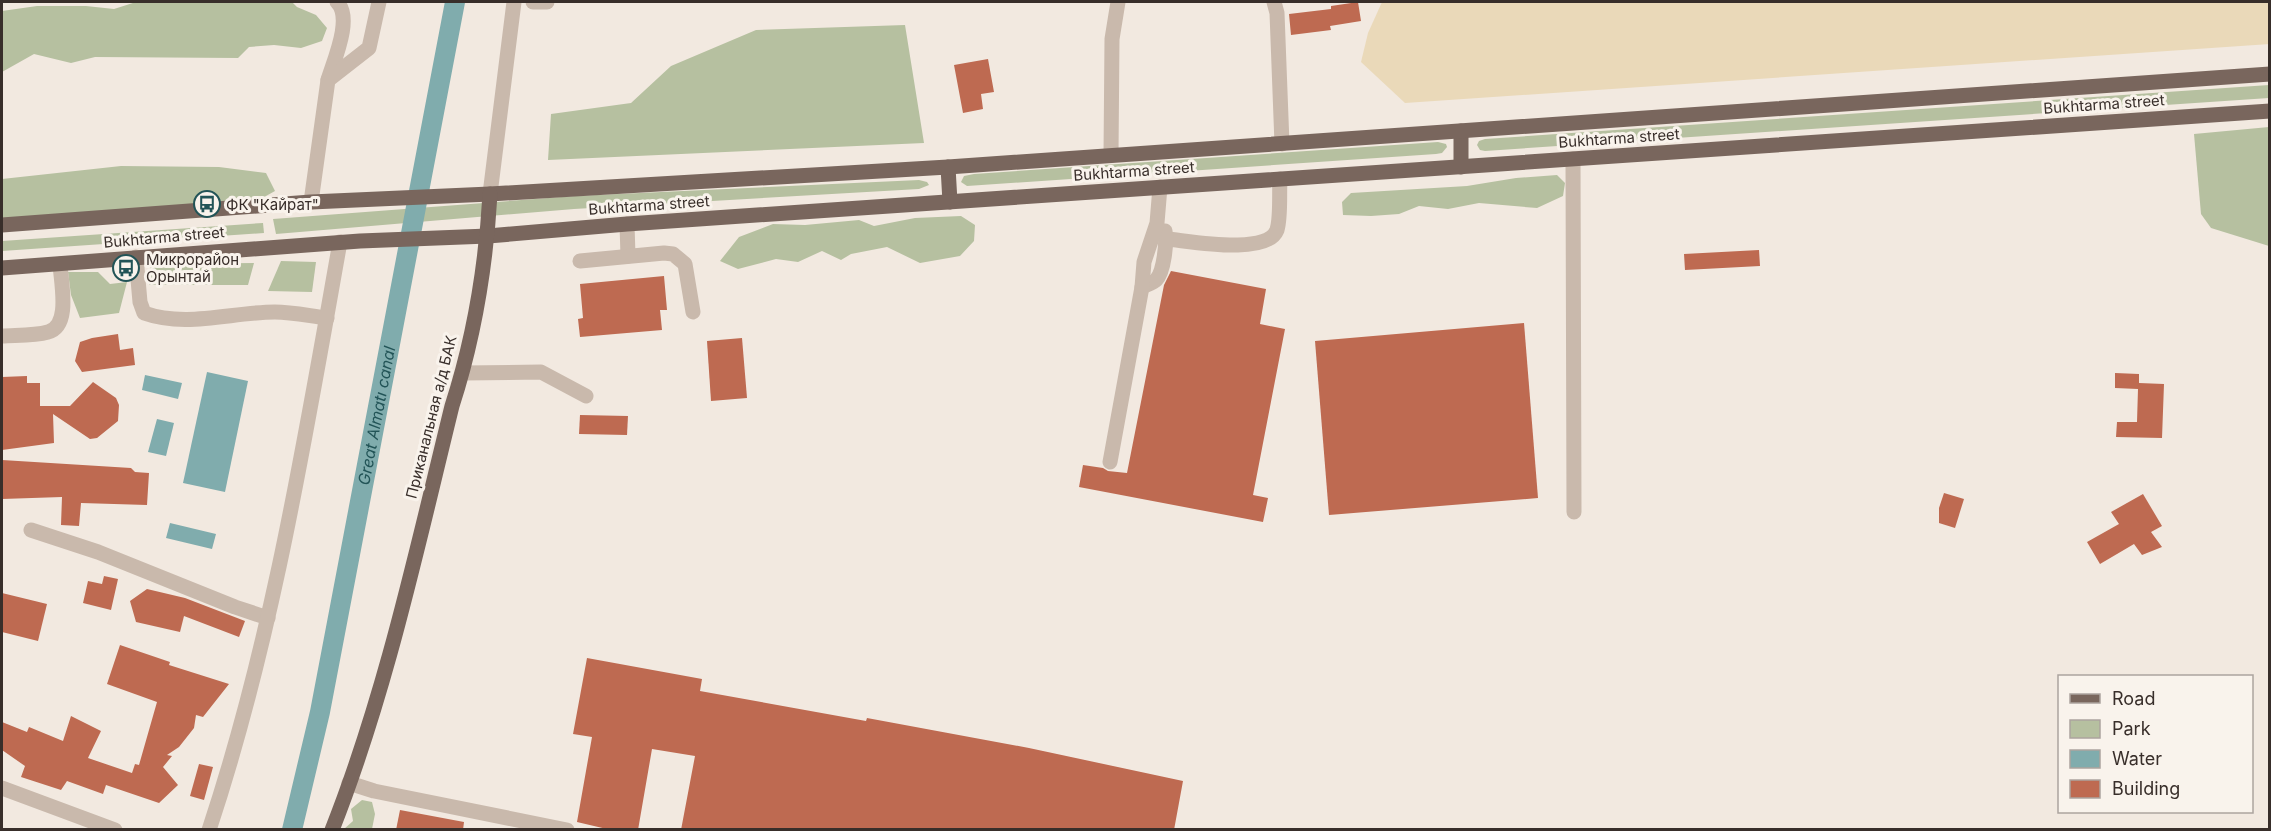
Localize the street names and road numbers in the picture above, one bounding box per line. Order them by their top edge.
street label: Bukhtarma street [2043,90,2165,118]
street label: Bukhtarma street [1558,124,1680,152]
street label: Bukhtarma street [1073,157,1195,185]
street label: Bukhtarma street [588,191,710,219]
street label: Bukhtarma street [103,222,225,252]
street label: Приканальная а/д БАК [402,333,460,501]

